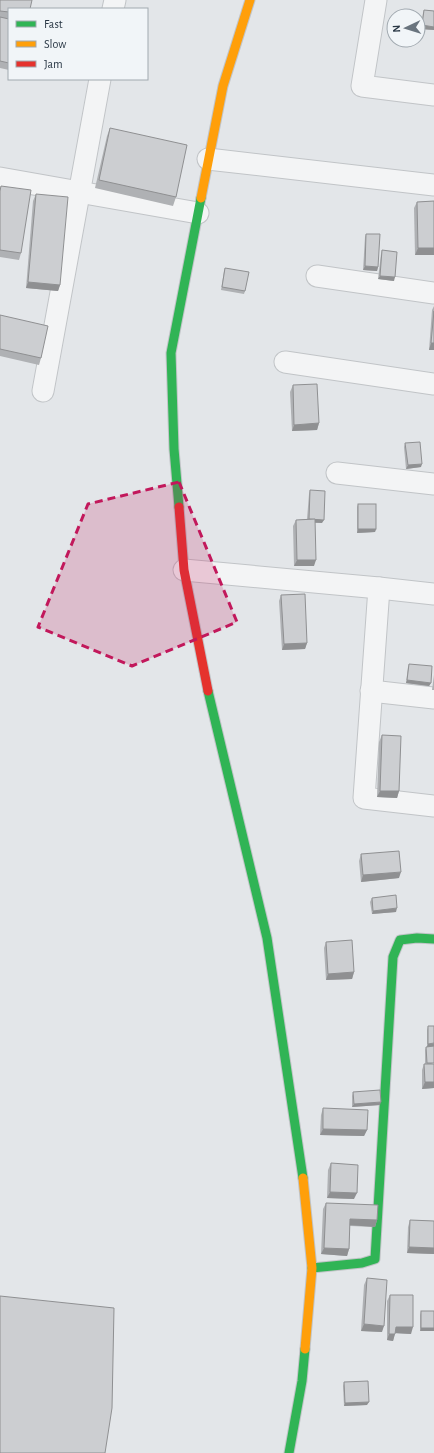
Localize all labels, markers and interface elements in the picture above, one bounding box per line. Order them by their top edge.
legend [8,8,148,80]
north arrow [386,8,426,48]
text: Fast [44,18,63,30]
text: N [391,24,402,33]
text: Slow [44,38,66,50]
text: Jam [44,58,63,70]

